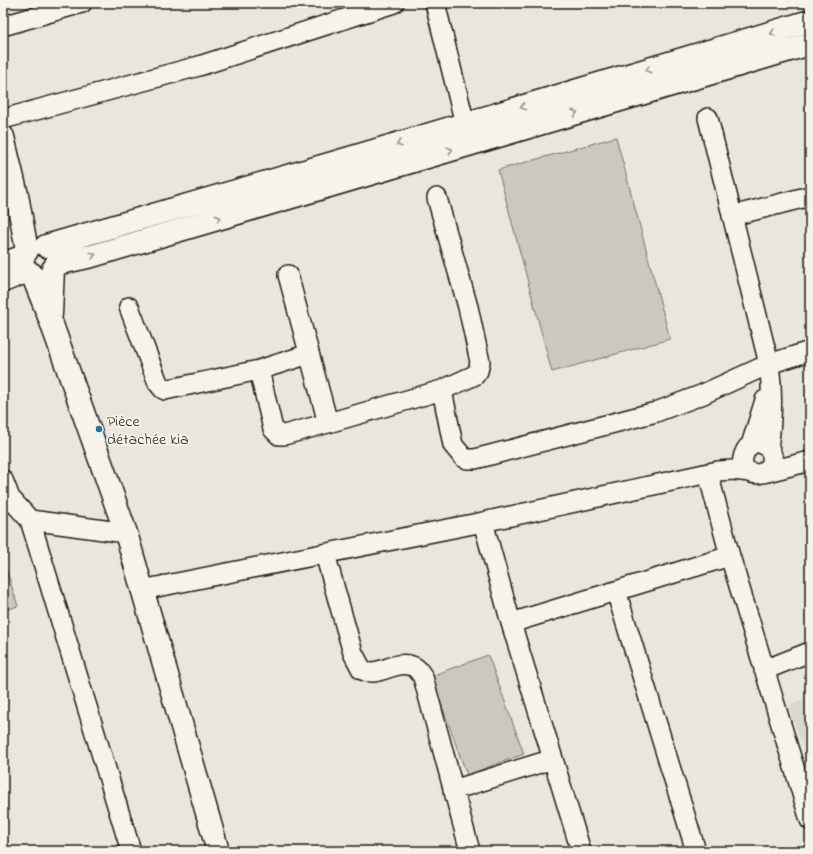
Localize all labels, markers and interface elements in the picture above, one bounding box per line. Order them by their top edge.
one-way arrow [769,28,776,37]
one-way arrow [645,65,652,74]
one-way arrow [520,102,527,111]
one-way arrow [571,109,578,118]
one-way arrow [395,139,402,147]
one-way arrow [447,146,454,155]
one-way arrow [214,214,221,223]
one-way arrow [90,251,97,260]
place label: Pièce détachée kia [107,410,189,452]
marker: Pièce détachée kia [94,424,104,434]

